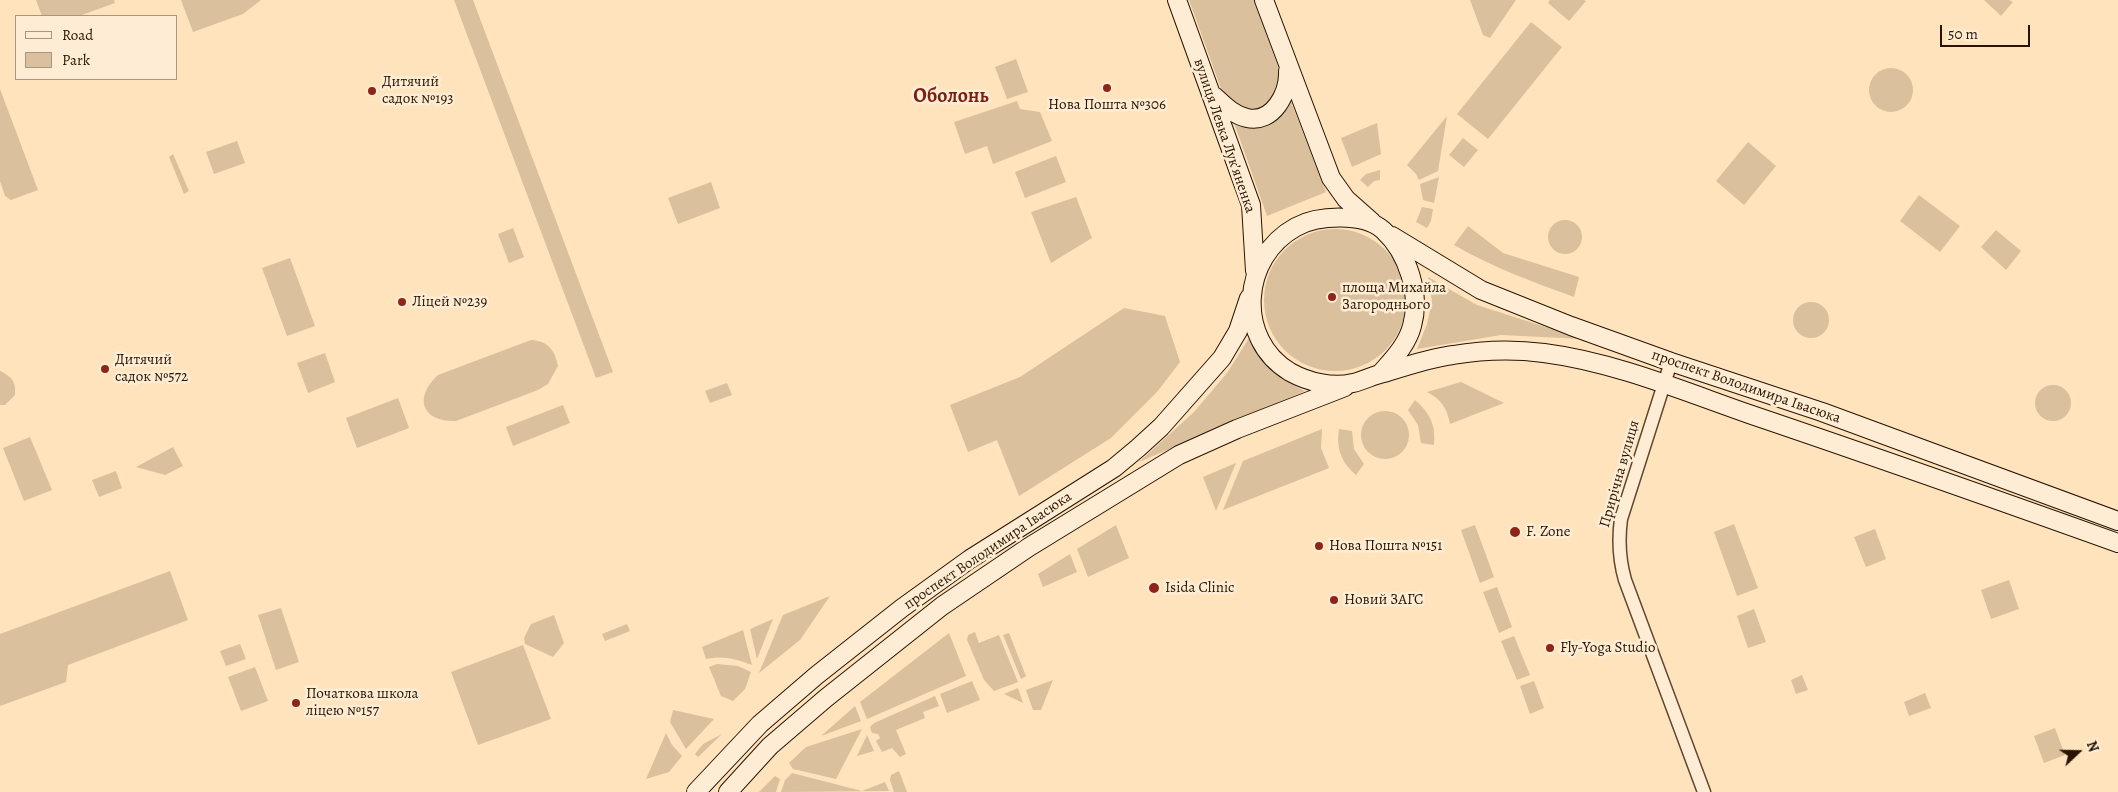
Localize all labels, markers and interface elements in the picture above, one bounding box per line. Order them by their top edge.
legend [15,15,178,80]
scale bar [1943,15,2033,47]
text: 50 m [1948,24,1978,44]
text: Road [62,25,93,45]
text: Park [62,50,90,70]
street label: вулиця Левка Лукʼяненка [1189,56,1259,216]
place label: Дитячий садок №193 [382,73,453,108]
marker: Нова Пошта №306 [1101,82,1113,94]
marker: Дитячий садок №193 [366,85,378,97]
district label: Оболонь [913,85,989,109]
place label: Нова Пошта №306 [1048,96,1166,114]
place label: площа Михайла Загороднього [1342,279,1446,314]
marker: площа Михайла Загороднього [1326,291,1338,303]
place label: Ліцей №239 [412,293,487,311]
marker: Ліцей №239 [396,296,408,308]
street label: проспект Володимира Івасюка [1649,346,1843,428]
place label: Дитячий садок №572 [115,351,188,386]
marker: Дитячий садок №572 [99,363,111,375]
street label: Прирічна вулиця [1596,418,1644,530]
street label: проспект Володимира Івасюка [901,488,1075,614]
place label: F. Zone [1526,523,1571,541]
marker: F. Zone [1508,525,1522,539]
place label: Нова Пошта №151 [1329,537,1442,555]
marker: Нова Пошта №151 [1313,540,1325,552]
place label: Isida Clinic [1165,579,1234,597]
marker: Isida Clinic [1147,581,1161,595]
place label: Новий ЗАГС [1344,591,1423,609]
marker: Новий ЗАГС [1328,594,1340,606]
place label: Fly-Yoga Studio [1560,639,1655,657]
marker: Fly-Yoga Studio [1544,642,1556,654]
place label: Початкова школа ліцею №157 [306,685,418,720]
marker: Початкова школа ліцею №157 [290,697,302,709]
north arrow [2053,727,2103,777]
text: N [2082,738,2103,755]

